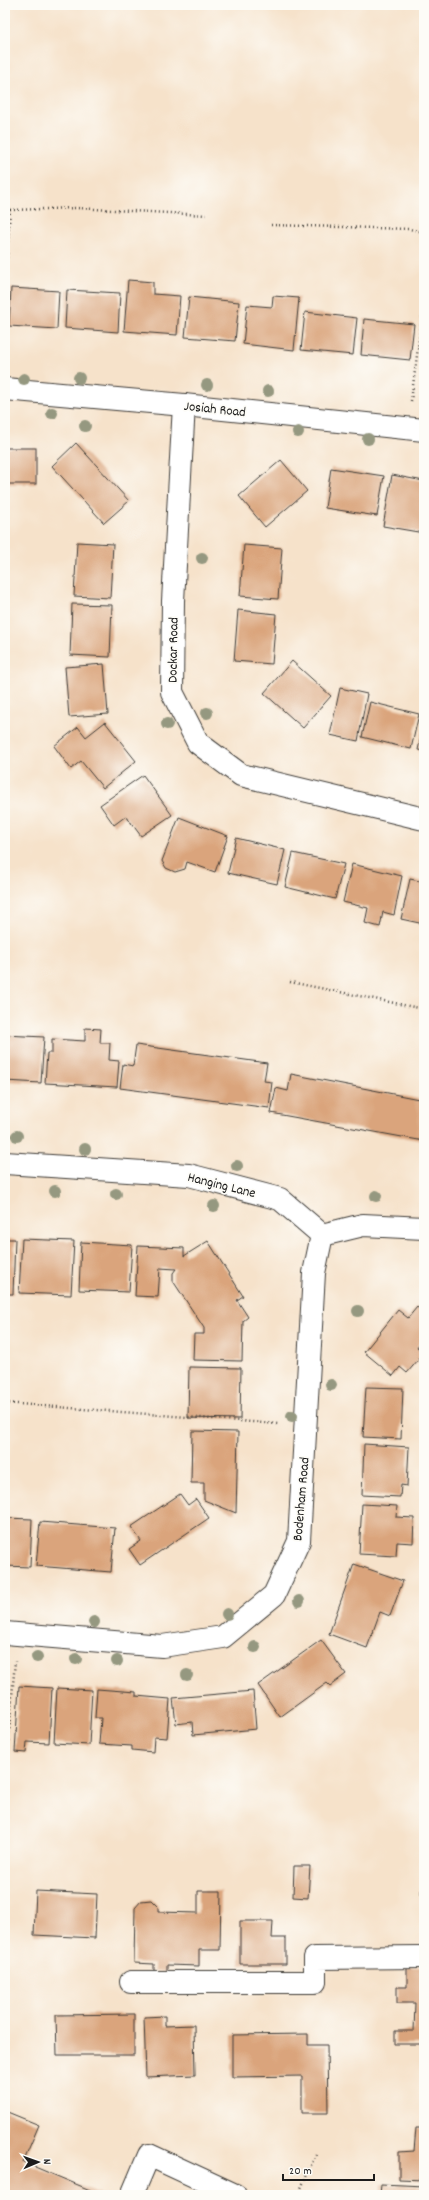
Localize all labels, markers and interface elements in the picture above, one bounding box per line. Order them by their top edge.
street label: Josiah Road [183,397,247,423]
street label: Dockar Road [163,617,185,683]
street label: Hanging Lane [185,1168,258,1204]
street label: Bodenham Road [288,1456,316,1542]
north arrow [18,2142,58,2182]
scale bar [283,2156,374,2182]
text: N [38,2159,54,2165]
text: 20 m [289,2163,312,2180]

